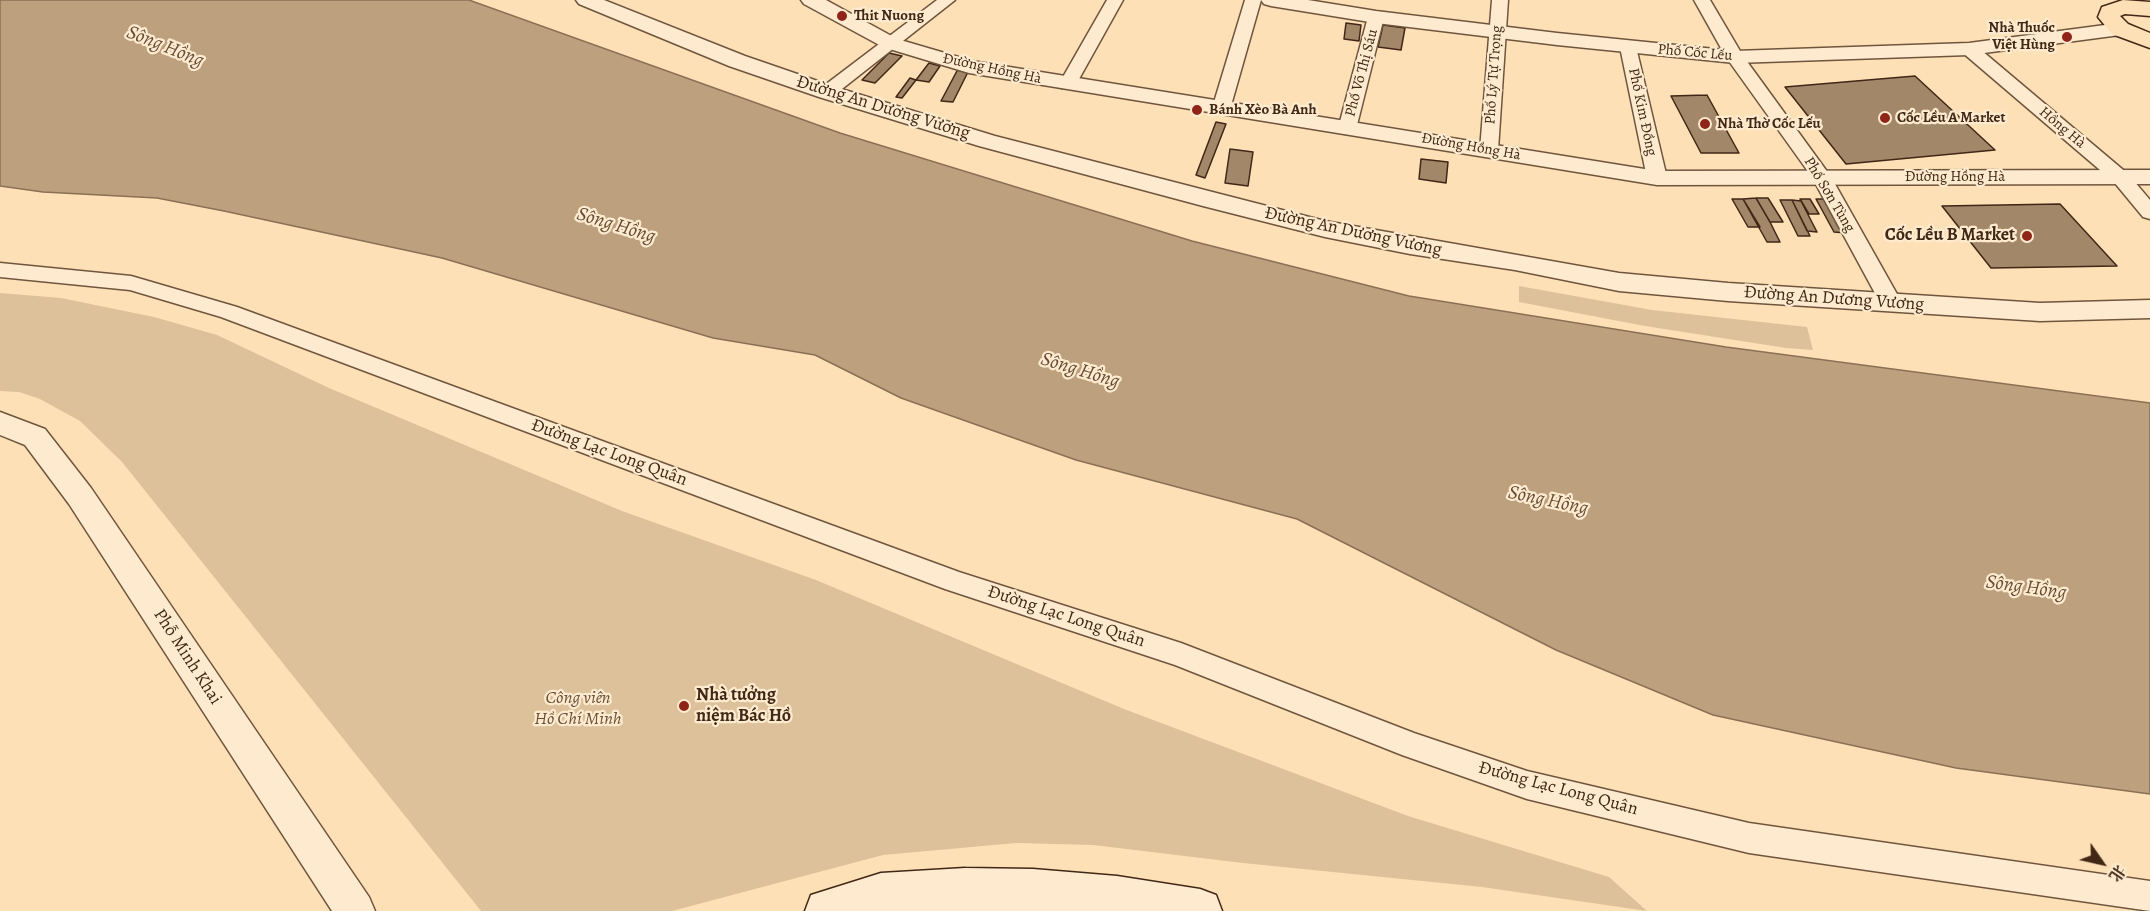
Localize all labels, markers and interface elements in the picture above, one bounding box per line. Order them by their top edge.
place label: Thit Nuong [854,7,924,25]
marker: Thit Nuong [835,9,849,23]
place label: Nhà Thuốc Việt Hùng [1988,19,2055,54]
water label: Sông Hồng [123,21,207,73]
street label: Phố Lý Tự Trọng [1482,25,1506,125]
street label: Phố Võ Thị Sáu [1342,27,1382,119]
marker: Nhà Thuốc Việt Hùng [2060,30,2074,44]
street label: Phố Cốc Lếu [1657,41,1733,65]
street label: Đường Hồng Hà [941,50,1043,88]
street label: Phố Kim Đồng [1624,66,1660,158]
street label: Đường An Dương Vương [793,71,973,145]
place label: Bánh Xèo Bà Anh [1209,101,1317,119]
marker: Bánh Xèo Bà Anh [1190,103,1204,117]
street label: Hồng Hà [2035,103,2089,153]
place label: Cốc Lều A Market [1897,109,2005,127]
marker: Cốc Lều A Market [1878,111,1892,125]
place label: Nhà Thờ Cốc Lếu [1717,115,1821,133]
marker: Nhà Thờ Cốc Lếu [1698,117,1712,131]
street label: Đường Hồng Hà [1420,129,1522,165]
street label: Phố Sơn Tùng [1799,154,1859,236]
street label: Đường Hồng Hà [1905,168,2005,186]
water label: Sông Hồng [574,203,658,249]
street label: Đường An Dương Vương [1262,203,1444,261]
place label: Cốc Lều B Market [1885,225,2015,247]
marker: Cốc Lều B Market [2020,229,2034,243]
street label: Đường An Dương Vương [1743,282,1925,316]
water label: Sông Hồng [1038,348,1122,394]
street label: Đường Lạc Long Quân [528,415,690,491]
water label: Sông Hồng [1506,481,1590,521]
water label: Sông Hồng [1984,570,2068,606]
street label: Đường Lạc Long Quân [985,581,1147,653]
street label: Phỗ Minh Khai [148,605,226,709]
place label: Nhà tưởng niệm Bác Hồ [696,685,791,728]
park label: Công viên Hồ Chí Minh [534,688,622,730]
marker: Nhà tưởng niệm Bác Hồ [677,699,691,713]
street label: Đường Lạc Long Quân [1476,757,1640,821]
north arrow [2072,833,2132,893]
text: 北 [2103,860,2131,886]

